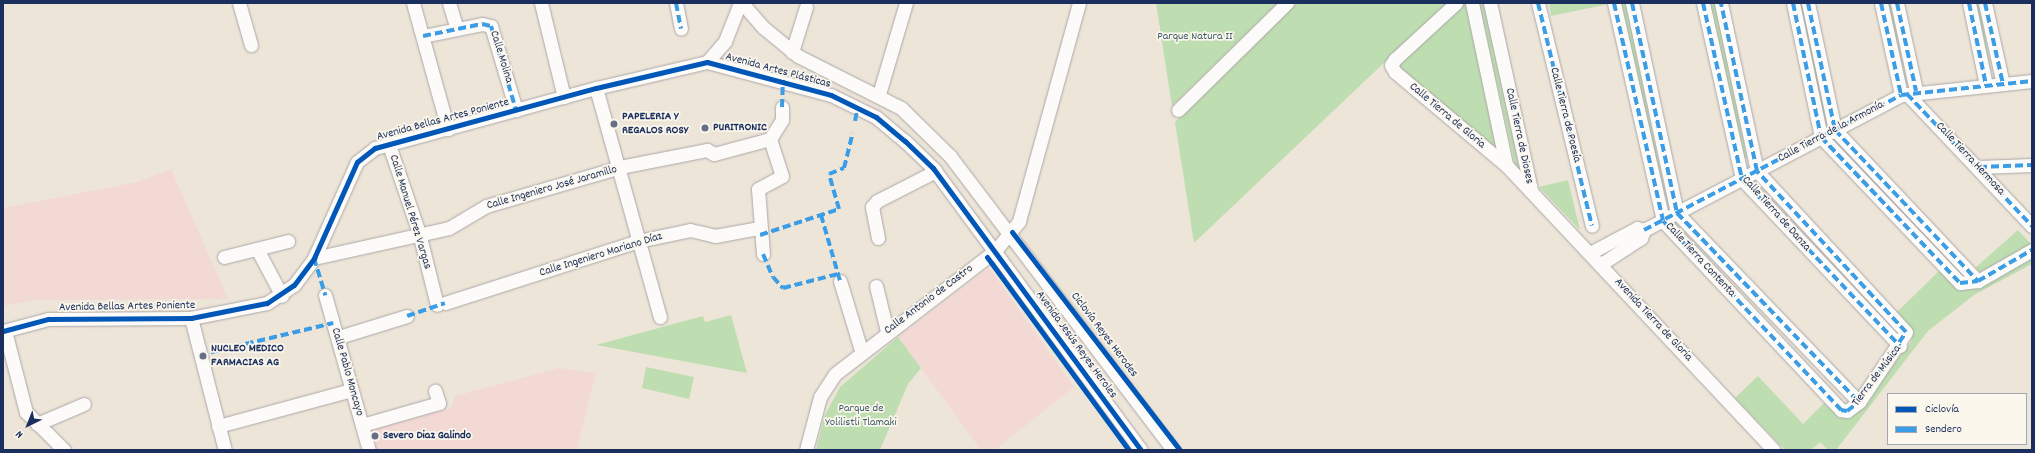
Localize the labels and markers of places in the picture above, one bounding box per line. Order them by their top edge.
place label: PAPELERIA Y REGALOS ROSY [622,110,688,138]
marker: PAPELERIA Y REGALOS ROSY [609,119,619,129]
place label: PURITRONIC [713,121,767,135]
marker: PURITRONIC [700,123,710,133]
place label: NUCLEO MEDICO FARMACIAS AG [211,342,284,370]
marker: NUCLEO MEDICO FARMACIAS AG [198,351,208,361]
place label: Severo Diaz Galindo [383,429,471,443]
marker: Severo Diaz Galindo [370,431,380,441]

